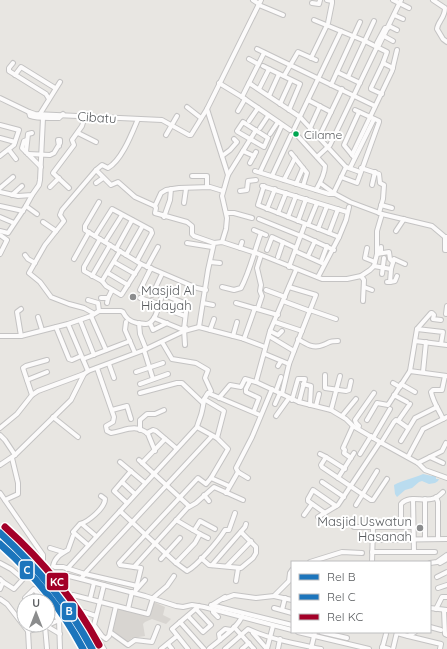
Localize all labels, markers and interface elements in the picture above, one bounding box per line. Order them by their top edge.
street label: Cibatu [77,108,117,126]
place label: Cilame [304,127,342,142]
marker: Cilame [291,129,301,139]
place label: Masjid Al Hidayah [141,282,195,313]
marker: Masjid Al Hidayah [128,292,138,302]
place label: Masjid Uswatun Hasanah [317,513,412,544]
marker: Masjid Uswatun Hasanah [415,523,425,533]
line badge: C [19,560,34,580]
legend [291,561,431,633]
text: C [24,563,31,577]
text: Rel B [327,569,356,584]
line badge: KC [46,572,69,591]
text: KC [50,575,64,589]
text: Rel C [327,589,356,604]
north arrow [16,593,56,633]
text: U [32,596,40,610]
line badge: B [61,602,77,621]
text: B [65,604,73,618]
text: Rel KC [327,609,364,624]

